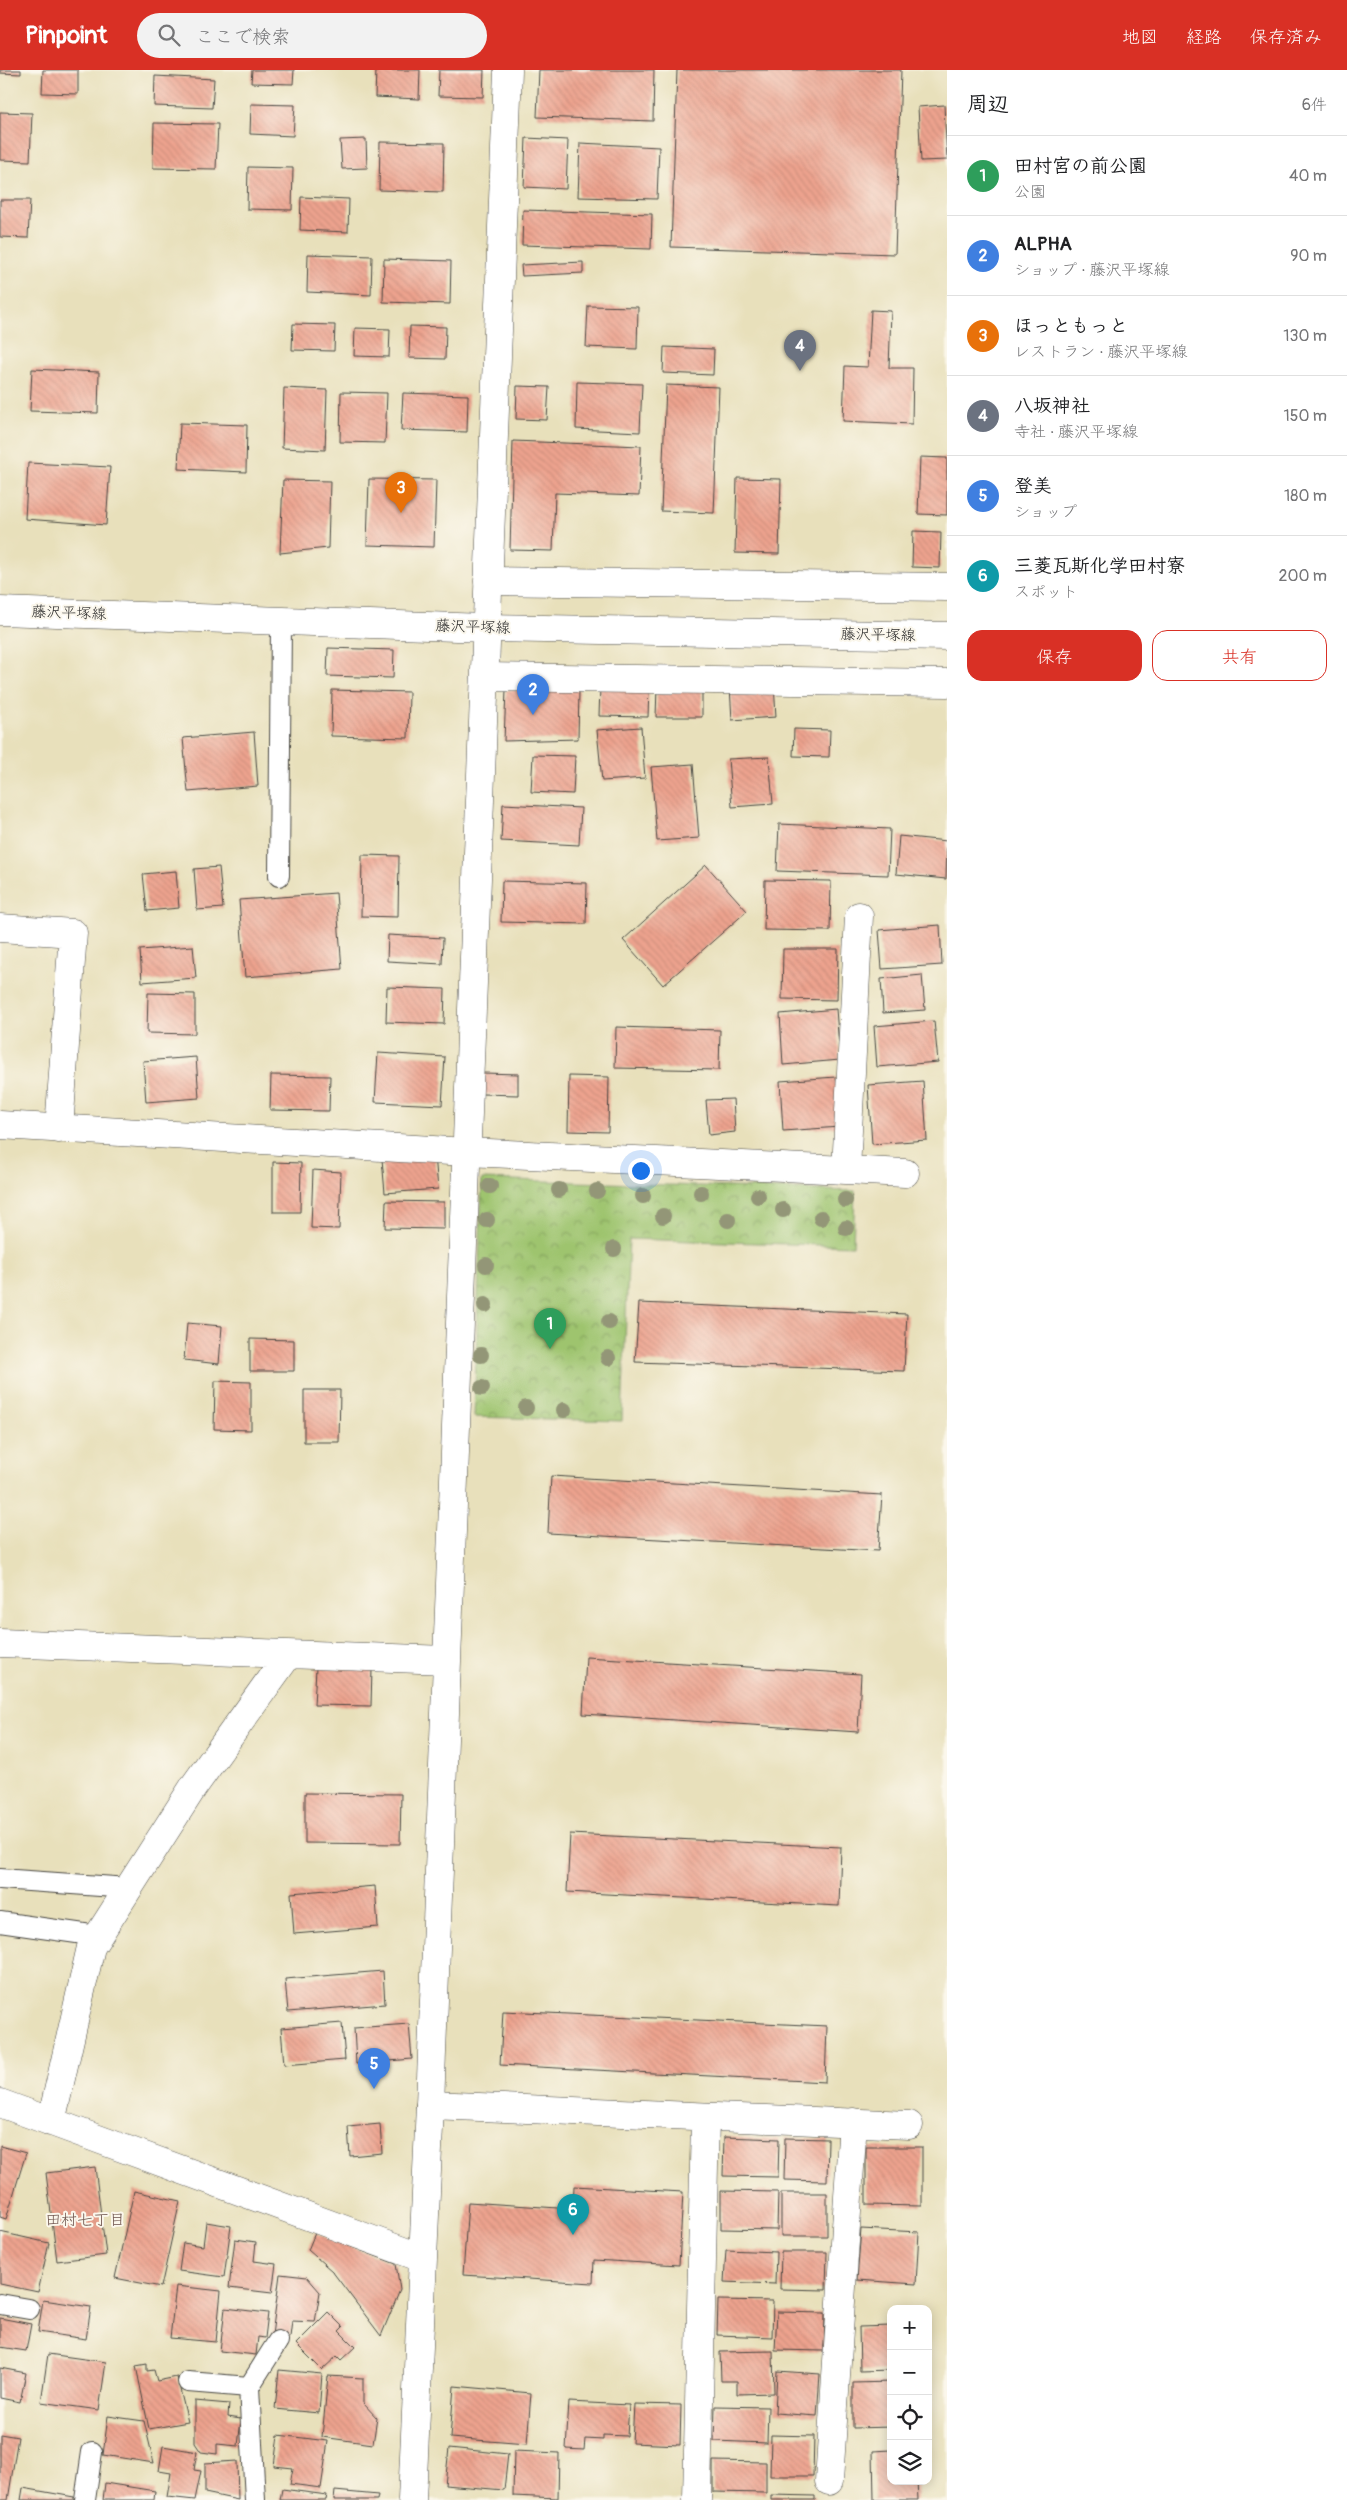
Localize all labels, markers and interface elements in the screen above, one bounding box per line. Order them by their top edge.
search box [137,13,487,58]
text: Pinpoint [25,21,107,50]
icon: search [155,21,183,49]
text: ここで検索 [195,25,290,49]
text: 地図 [1122,26,1158,49]
text: 経路 [1186,26,1222,49]
text: 保存済み [1250,26,1322,49]
text: 周辺 [967,91,1009,118]
text: 6件 [1302,95,1327,115]
text: 田村宮の前公園 [1014,154,1147,178]
text: 1 [980,166,986,186]
text: 40 m [1289,166,1327,186]
text: 公園 [1014,182,1046,202]
text: ALPHA [1014,232,1072,256]
text: 2 [979,246,987,266]
text: 90 m [1290,246,1327,266]
text: ショップ · 藤沢平塚線 [1014,260,1169,280]
text: ほっともっと [1014,314,1128,338]
text: 3 [979,326,987,346]
text: 130 m [1283,326,1327,346]
pin: 4 [784,330,816,371]
text: レストラン · 藤沢平塚線 [1014,342,1187,362]
text: 八坂神社 [1014,394,1090,418]
text: 4 [978,406,988,426]
text: 150 m [1283,406,1327,426]
text: 寺社 · 藤沢平塚線 [1014,422,1138,442]
pin: 3 [385,472,417,513]
text: 登美 [1014,474,1052,498]
text: 5 [979,486,987,506]
text: 180 m [1284,486,1327,506]
text: ショップ [1014,502,1077,522]
text: 三菱瓦斯化学田村寮 [1014,554,1185,578]
text: 6 [978,566,988,586]
text: 200 m [1279,566,1327,586]
text: スポット [1014,582,1078,602]
street label: 藤沢平塚線 [31,602,107,624]
street label: 藤沢平塚線 [435,616,511,638]
street label: 藤沢平塚線 [840,625,916,645]
button: 保存 [967,630,1142,681]
button: 共有 [1152,630,1327,681]
pin: 2 [517,674,549,715]
your location [628,1158,654,1184]
pin: 1 [534,1308,566,1349]
pin: 5 [358,2048,390,2089]
pin: 6 [557,2194,589,2235]
district label: 田村七丁目 [45,2210,125,2230]
map controls [887,2305,932,2485]
button: + [887,2305,932,2350]
button: − [887,2350,932,2395]
button: locate [887,2395,932,2440]
button: layers [887,2440,932,2485]

